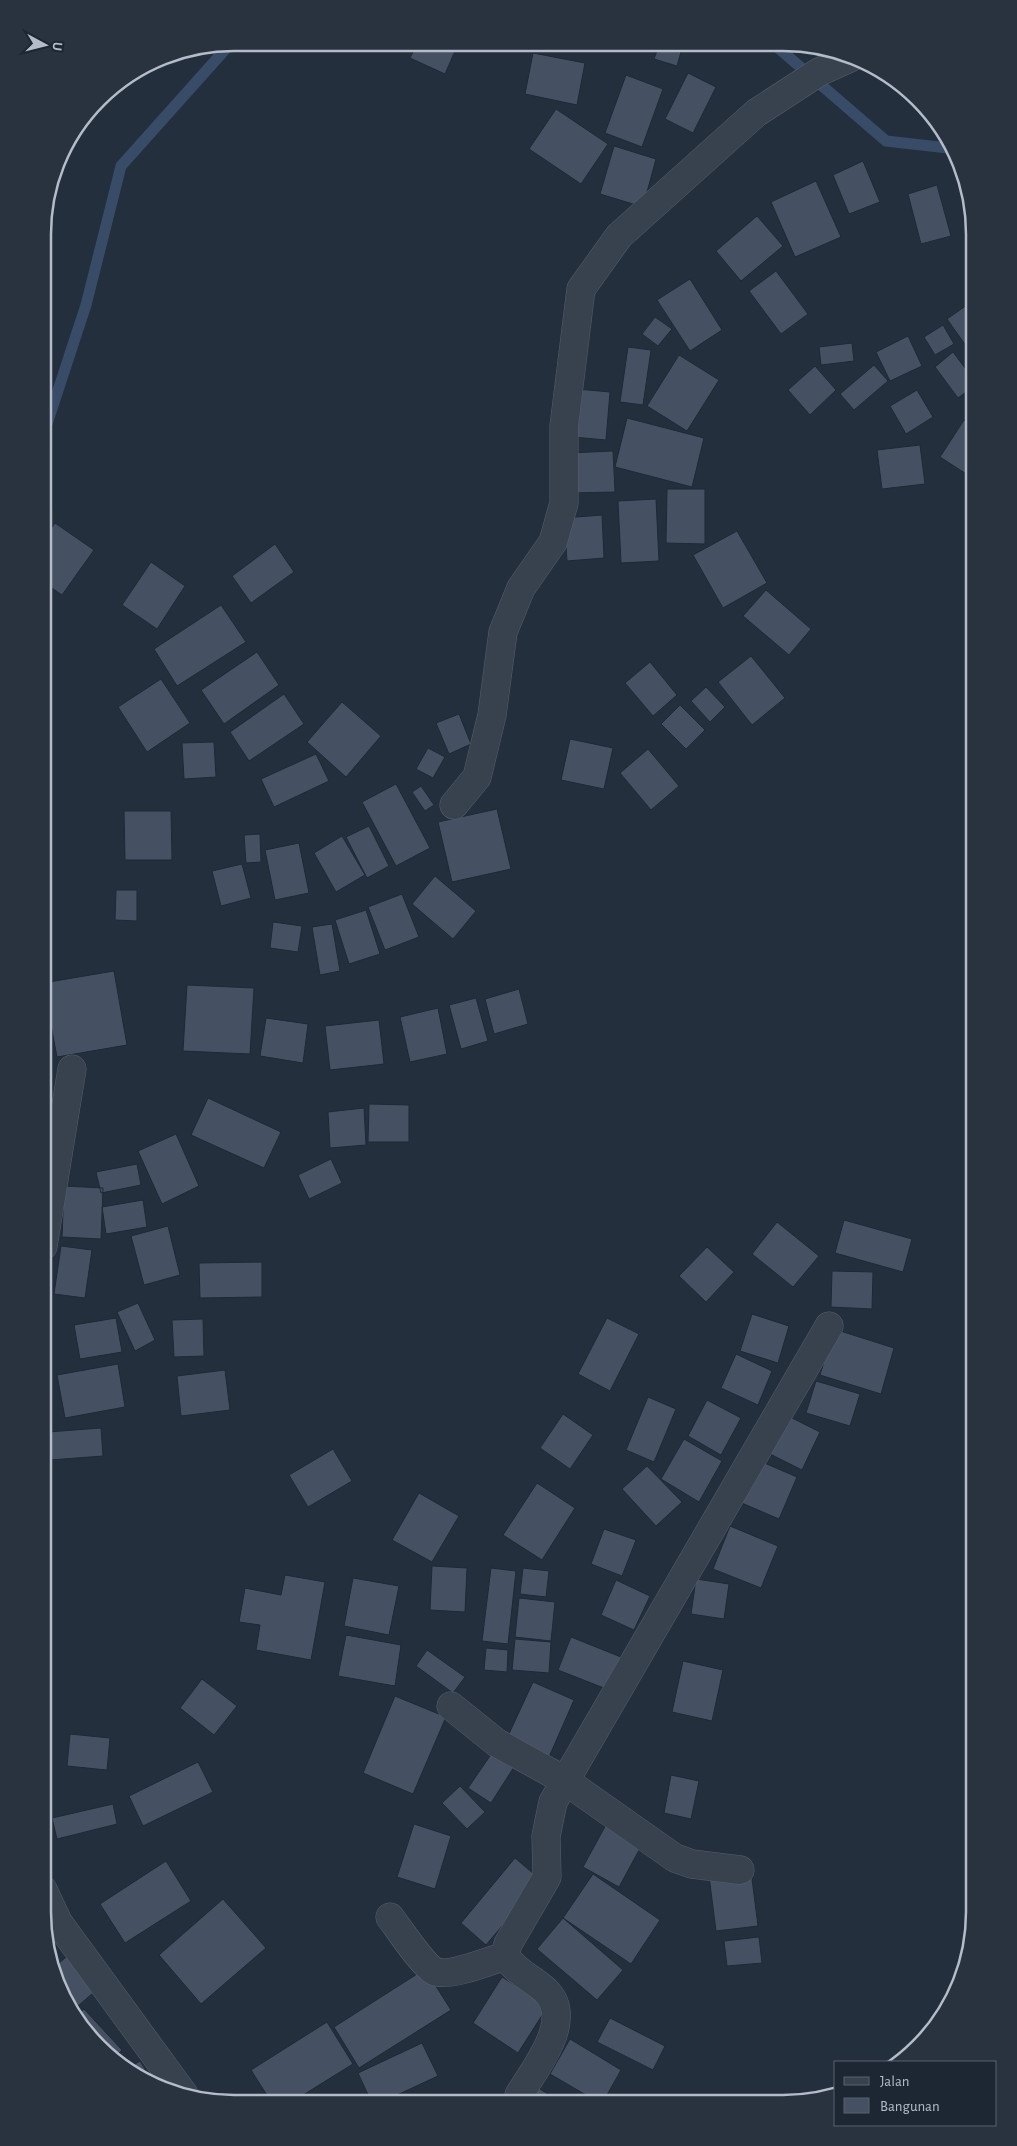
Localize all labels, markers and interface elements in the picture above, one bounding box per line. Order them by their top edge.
north arrow [20,20,70,70]
text: U [49,41,64,52]
legend [834,2061,997,2126]
text: Jalan [880,2074,910,2089]
text: Bangunan [880,2099,940,2114]

